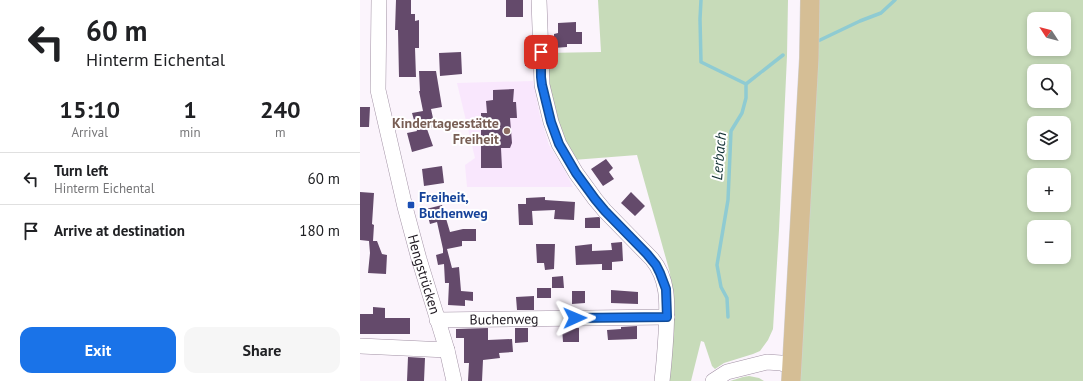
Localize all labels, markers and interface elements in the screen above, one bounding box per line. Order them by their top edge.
text: 60 m [86,12,147,49]
north arrow [1027,12,1071,56]
map controls [1027,12,1071,264]
icon: left [20,16,72,68]
pin [524,35,558,69]
icon: arrive [530,41,552,63]
text: Hinterm Eichental [86,48,225,71]
button: search [1027,64,1071,108]
text: 15:10 [59,94,120,125]
text: 1 [183,94,197,125]
text: 240 [260,94,301,125]
place label: Kindertagesstätte Freiheit [392,114,499,148]
button: layers [1027,116,1071,160]
text: Arrival [72,124,108,141]
text: min [179,124,201,141]
text: m [275,124,286,141]
marker: Kindertagesstätte Freiheit [502,126,512,136]
water label: Lerbach [707,131,730,181]
text: Turn left [54,161,108,180]
icon: left [20,168,42,190]
button: + [1027,168,1071,212]
text: 60 m [307,169,340,188]
text: Hinterm Eichental [54,180,154,197]
place label: Freiheit, Buchenweg [419,188,488,222]
marker: Freiheit, Buchenweg [406,200,416,210]
icon: arrive [20,220,42,242]
button: − [1027,220,1071,264]
text: Arrive at destination [54,221,185,240]
text: 180 m [299,221,340,240]
street label: Hengstrücken [404,232,444,316]
position arrow [554,297,596,339]
street label: Buchenweg [469,310,539,329]
button: Exit [20,327,176,373]
button: Share [184,327,340,373]

